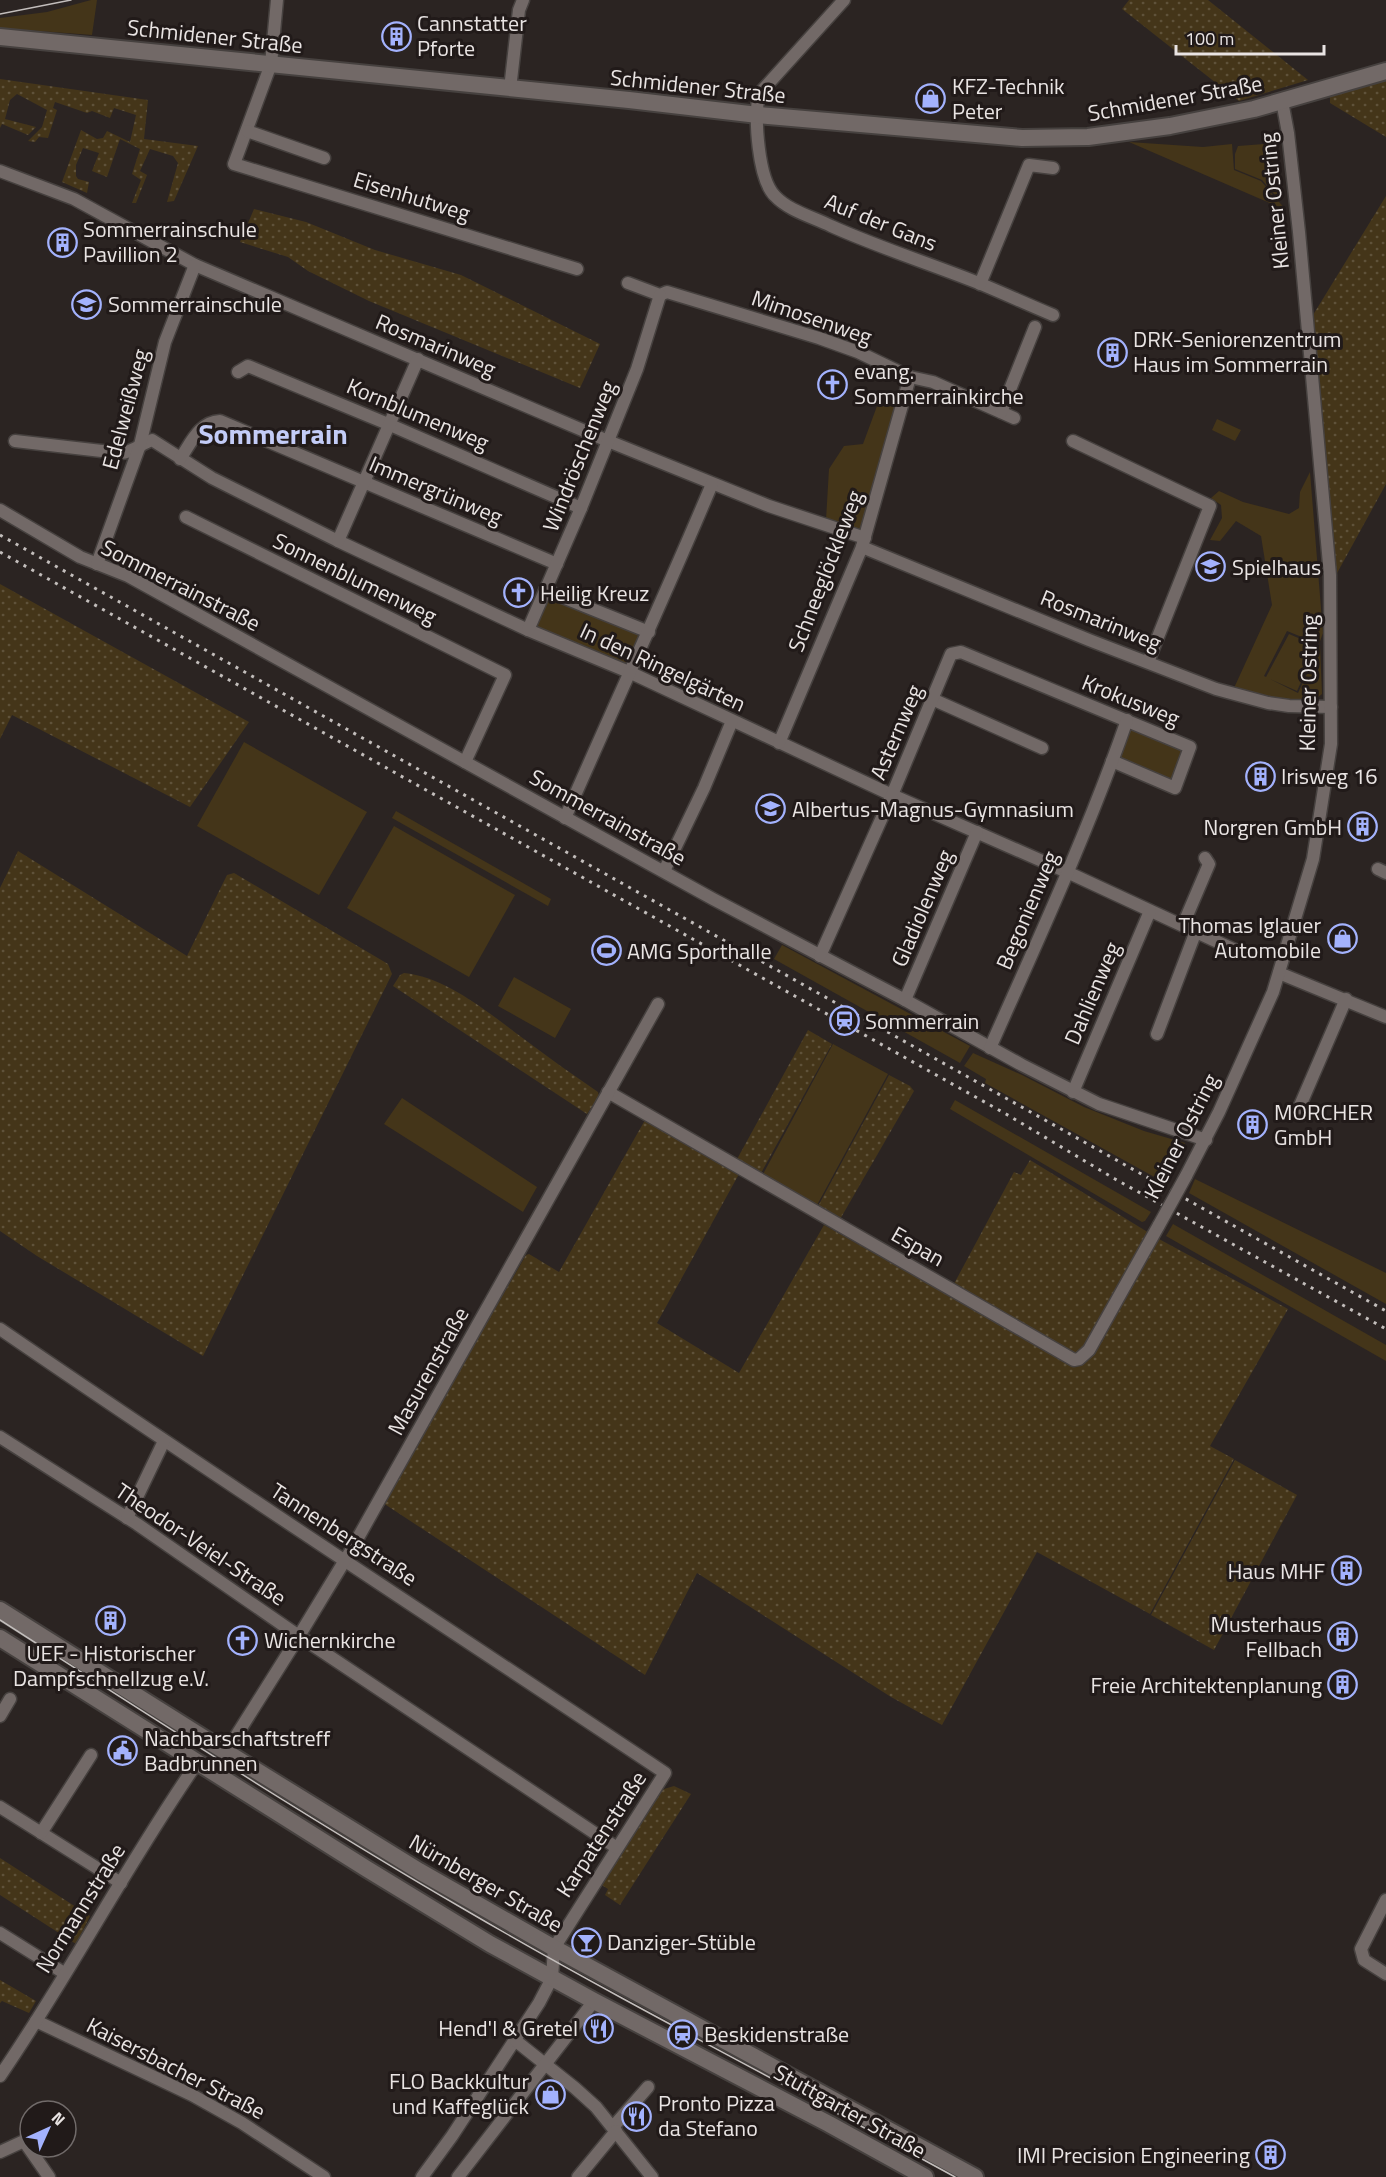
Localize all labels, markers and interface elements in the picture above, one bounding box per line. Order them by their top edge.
place label: Cannstatter Pforte [417,6,527,65]
street label: Schmidener Straße [125,10,305,62]
scale bar [1176,18,1324,56]
building icon: Cannstatter Pforte [380,20,412,52]
text: 100 m [1185,25,1234,52]
street label: Schmidener Straße [608,60,788,112]
street label: Schmidener Straße [1085,66,1265,130]
place label: KFZ-Technik Peter [952,69,1065,128]
shop icon: KFZ-Technik Peter [915,83,947,115]
street label: Kleiner Ostring [1250,131,1298,271]
street label: Eisenhutweg [349,162,475,230]
street label: Auf der Gans [820,184,942,260]
place label: Sommerrainschule Pavillion 2 [83,212,257,271]
building icon: Sommerrainschule Pavillion 2 [46,226,78,258]
street label: Mimosenweg [747,281,877,353]
place label: Sommerrainschule [108,287,282,321]
school or university icon: Sommerrainschule [71,288,103,320]
street label: Rosmarinweg [371,304,501,386]
place label: DRK-Seniorenzentrum Haus im Sommerrain [1133,322,1341,381]
building icon: DRK-Seniorenzentrum Haus im Sommerrain [1096,336,1128,368]
street label: Edelweißweg [93,345,157,473]
place label: evang. Sommerrainkirche [854,354,1024,413]
church icon: evang. Sommerrainkirche [817,368,849,400]
street label: Kornblumenweg [341,369,495,459]
street label: Windröschenweg [533,375,625,537]
district label: Sommerrain [198,412,348,455]
street label: Immergrünweg [364,447,508,533]
street label: Schneeglöckleweg [779,485,871,657]
street label: Sonnenblumenweg [267,524,443,632]
street label: Sommerrainstraße [95,530,267,640]
place label: Spielhaus [1232,550,1321,584]
school or university icon: Spielhaus [1195,551,1227,583]
place label: Heilig Kreuz [540,576,649,610]
church icon: Heilig Kreuz [503,577,535,609]
street label: Rosmarinweg [1035,580,1167,660]
street label: In den Ringelgärten [574,614,752,720]
street label: Kleiner Ostring [1290,614,1326,752]
street label: Krokusweg [1077,665,1185,735]
street label: Asternweg [861,679,931,785]
place label: Irisweg 16 [1281,759,1378,793]
street label: Sommerrainstraße [523,760,693,874]
building icon: Irisweg 16 [1244,760,1276,792]
place label: Albertus-Magnus-Gymnasium [792,792,1074,826]
school or university icon: Albertus-Magnus-Gymnasium [755,793,787,825]
place label: Norgren GmbH [1203,810,1342,844]
building icon: Norgren GmbH [1347,811,1379,843]
street label: Gladiolenweg [882,844,962,972]
street label: Begonienweg [987,845,1067,975]
place label: Thomas Iglauer Automobile [1179,908,1321,967]
shop icon: Thomas Iglauer Automobile [1326,922,1358,954]
place label: AMG Sporthalle [627,934,772,968]
sports icon: AMG Sporthalle [590,935,622,967]
street label: Dahlienweg [1055,936,1129,1050]
place label: Sommerrain [865,1004,979,1038]
station icon: Sommerrain [828,1005,860,1037]
street label: Kleiner Ostring [1135,1067,1227,1205]
place label: MORCHER GmbH [1274,1095,1373,1154]
building icon: MORCHER GmbH [1237,1109,1269,1141]
street label: Espan [885,1217,951,1275]
street label: Masurenstraße [379,1301,477,1441]
street label: Theodor-Veiel-Straße [109,1474,293,1614]
street label: Tannenbergstraße [264,1474,424,1594]
place label: Haus MHF [1227,1554,1325,1588]
building icon: Haus MHF [1330,1555,1362,1587]
building icon: UEF - Historischer Dampfschnellzug e.V. [95,1605,127,1637]
place label: Musterhaus Fellbach [1210,1607,1322,1666]
building icon: Musterhaus Fellbach [1327,1621,1359,1653]
place label: Wichernkirche [264,1623,396,1657]
church icon: Wichernkirche [227,1624,259,1656]
place label: UEF - Historischer Dampfschnellzug e.V. [13,1636,209,1695]
place label: Freie Architektenplanung [1091,1668,1322,1702]
building icon: Freie Architektenplanung [1327,1669,1359,1701]
place label: Nachbarschaftstreff Badbrunnen [144,1721,331,1780]
public building icon: Nachbarschaftstreff Badbrunnen [107,1735,139,1767]
street label: Karpatenstraße [547,1764,655,1904]
street label: Nürnberger Straße [403,1825,569,1941]
street label: Normannstraße [27,1837,133,1979]
place label: Danziger-Stüble [607,1925,756,1959]
bar icon: Danziger-Stüble [570,1926,602,1958]
street label: Kaisersbacher Straße [81,2008,271,2128]
place label: Hend'l & Gretel [438,2011,578,2045]
restaurant icon: Hend'l & Gretel [583,2012,615,2044]
place label: Beskidenstraße [704,2017,849,2051]
station icon: Beskidenstraße [667,2018,699,2050]
street label: Stuttgarter Straße [768,2055,932,2167]
place label: FLO Backkultur und Kaffeglück [389,2064,529,2123]
shop icon: FLO Backkultur und Kaffeglück [534,2078,566,2110]
place label: Pronto Pizza da Stefano [658,2086,775,2145]
north arrow [18,2099,78,2159]
restaurant icon: Pronto Pizza da Stefano [621,2100,653,2132]
text: N [46,2106,71,2131]
place label: IMI Precision Engineering [1017,2138,1250,2172]
building icon: IMI Precision Engineering [1255,2139,1287,2171]

